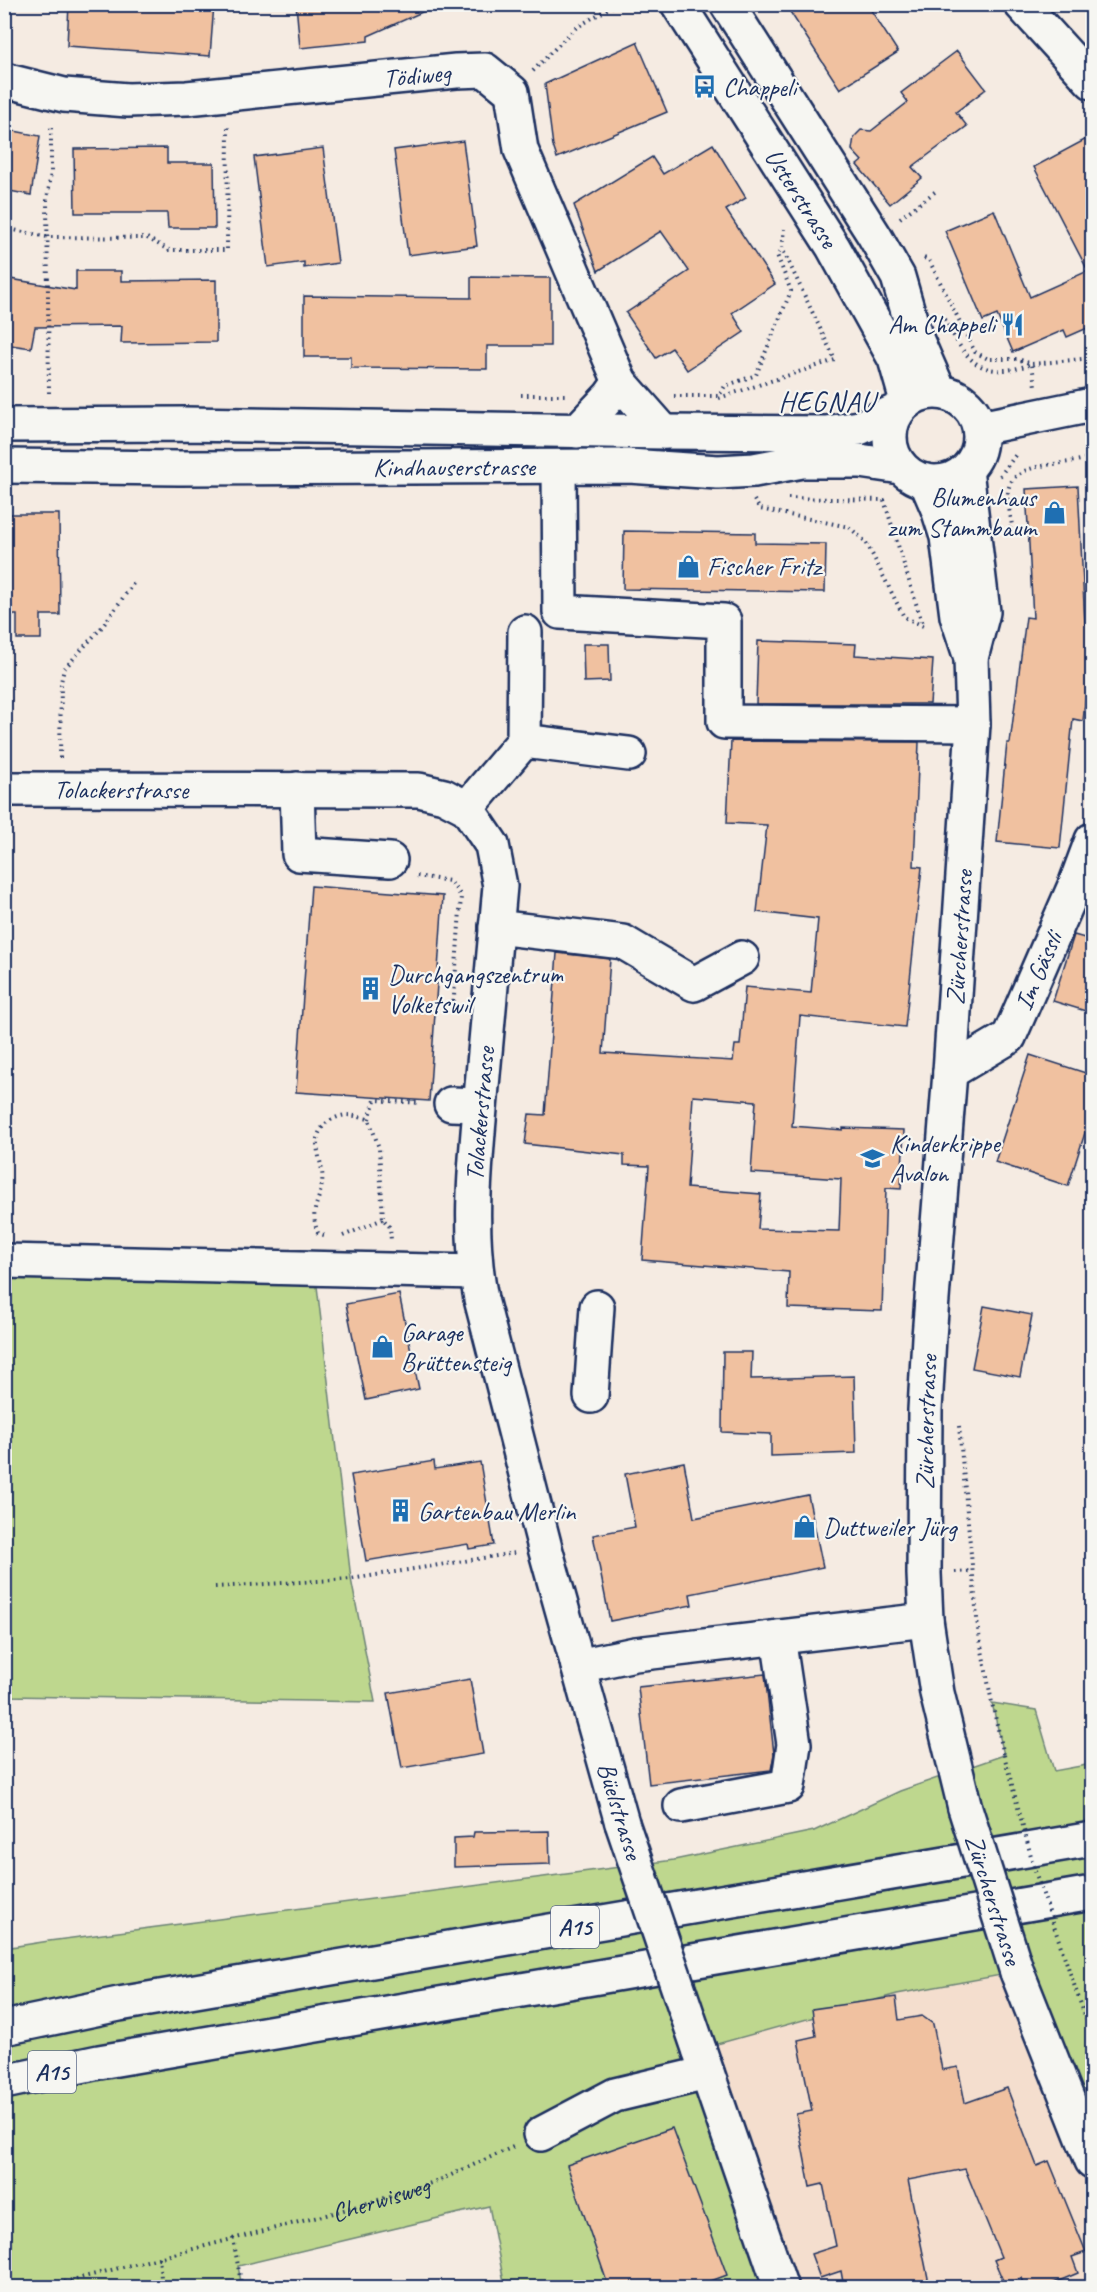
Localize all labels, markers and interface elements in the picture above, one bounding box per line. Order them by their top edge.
street label: Tödiweg [382,55,454,95]
place label: Chappeli [723,71,799,104]
bus stop icon: Chappeli [692,74,718,100]
street label: Usterstrasse [758,142,846,255]
place label: Am Chappeli [888,308,998,341]
restaurant icon: Am Chappeli [1000,311,1026,337]
district label: HEGNAU [779,384,879,419]
street label: Kindhauserstrasse [373,450,537,484]
place label: Blumenhaus zum Stammbaum [888,481,1038,544]
shop icon: Blumenhaus zum Stammbaum [1041,499,1067,525]
place label: Fischer Fritz [707,550,823,583]
shop icon: Fischer Fritz [676,553,702,579]
street label: Tolackerstrasse [54,773,190,806]
street label: Zürcherstrasse [938,868,980,1006]
street label: Im Gässli [1006,923,1071,1015]
place label: Durchgangszentrum Volketswil [388,958,564,1021]
building icon: Durchgangszentrum Volketswil [357,976,383,1002]
street label: Tolackerstrasse [458,1044,502,1182]
place label: Kinderkrippe Avalon [890,1127,1002,1190]
school or university icon: Kinderkrippe Avalon [859,1145,885,1171]
place label: Garage Brüttensteig [401,1316,513,1379]
shop icon: Garage Brüttensteig [370,1334,396,1360]
street label: Zürcherstrasse [908,1352,945,1490]
place label: Gartenbau Merlin [418,1495,577,1528]
building icon: Gartenbau Merlin [387,1498,413,1524]
place label: Duttweiler Jürg [823,1511,958,1544]
shop icon: Duttweiler Jürg [792,1514,818,1540]
street label: Büelstrasse [590,1759,651,1865]
street label: Zürcherstrasse [958,1830,1031,1970]
road number: A15 [551,1906,599,1948]
road number: A15 [28,2051,76,2093]
street label: Cherwisweg [328,2168,435,2229]

